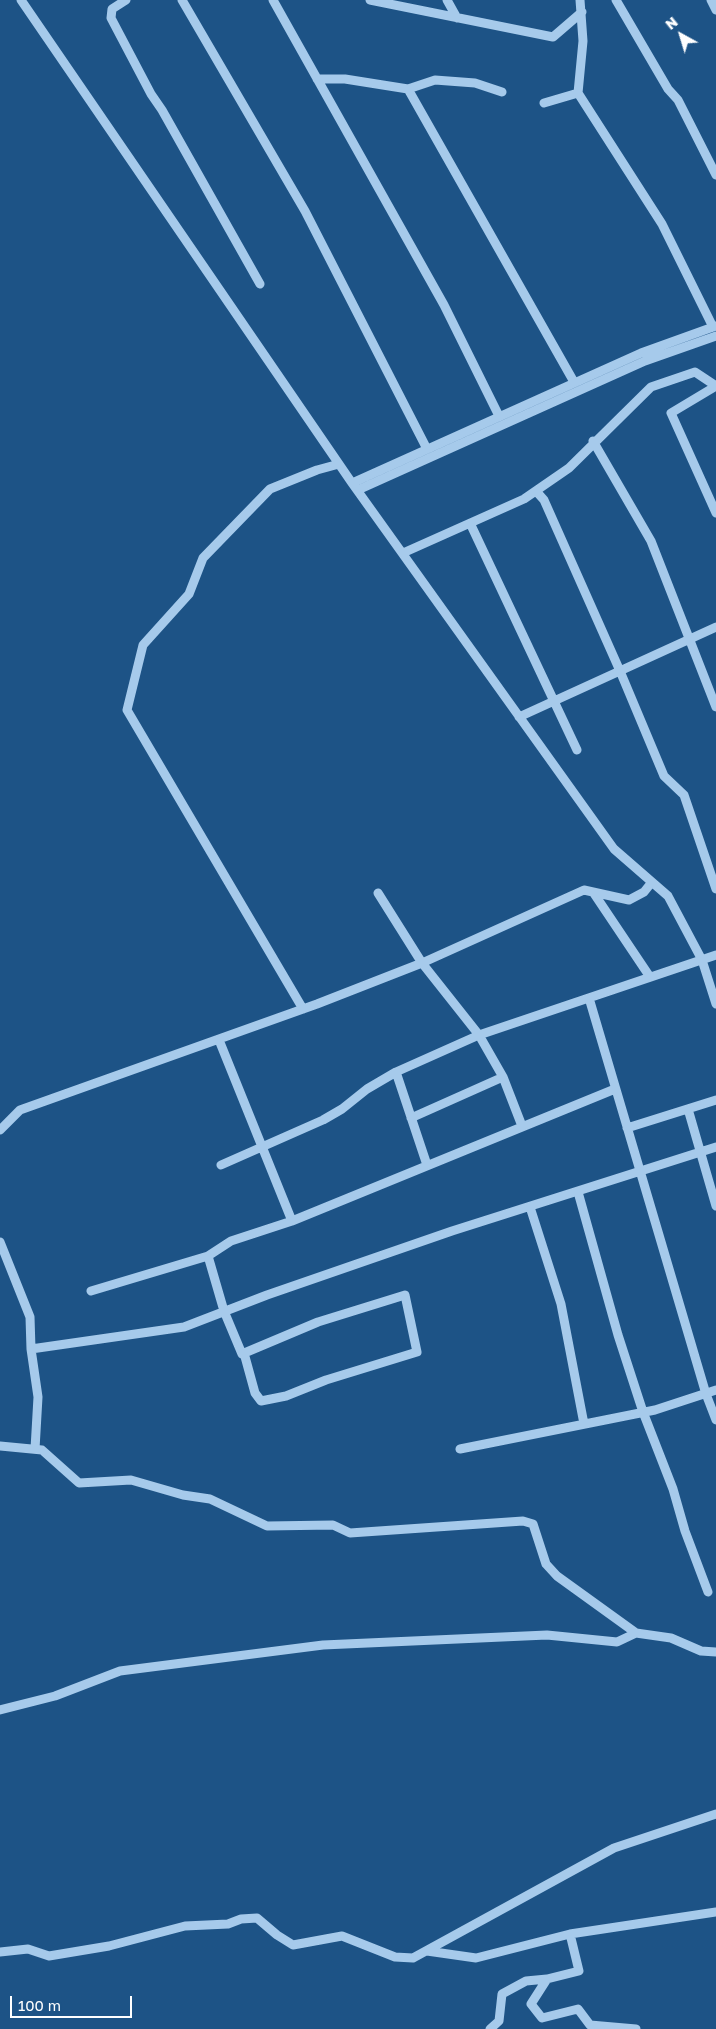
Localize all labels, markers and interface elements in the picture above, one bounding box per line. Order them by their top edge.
north arrow [656,10,706,60]
text: N [662,13,681,33]
scale bar [12,1986,135,2018]
text: 100 m [18,1996,61,2014]

